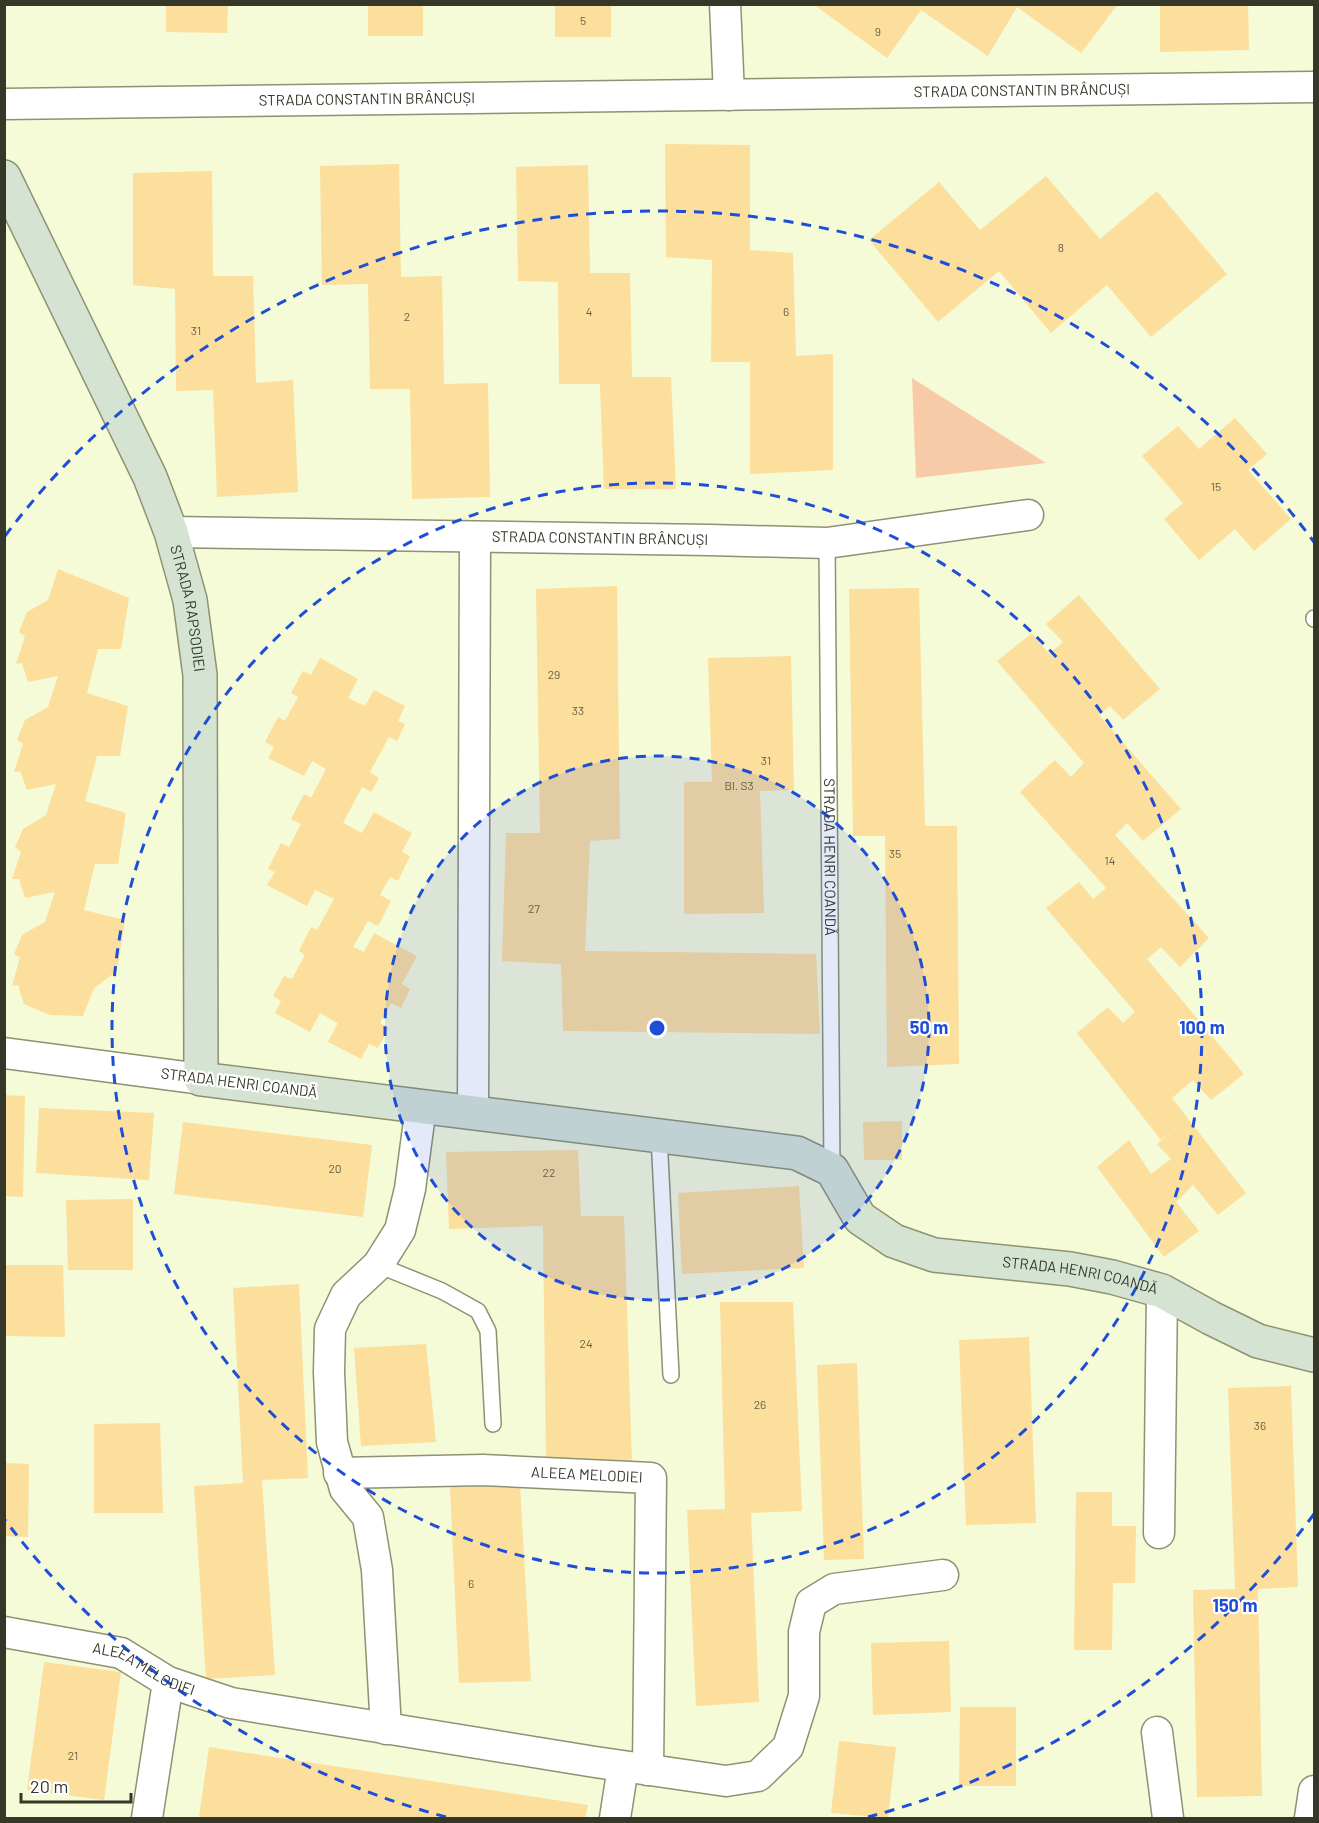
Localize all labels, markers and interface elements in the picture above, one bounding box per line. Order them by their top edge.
house number: 5 [580,13,586,27]
house number: 9 [875,24,881,38]
street label: STRADA CONSTANTIN BRÂNCUȘI [914,79,1130,100]
street label: STRADA CONSTANTIN BRÂNCUȘI [259,88,475,109]
house number: 8 [1058,240,1064,254]
house number: 4 [586,304,592,318]
house number: 6 [783,304,789,318]
house number: 2 [404,309,410,323]
house number: 31 [191,323,201,337]
house number: 15 [1211,479,1221,493]
street label: STRADA CONSTANTIN BRÂNCUȘI [492,527,708,548]
street label: STRADA RAPSODIEI [167,543,209,673]
house number: 29 [548,667,560,681]
house number: 33 [572,703,584,717]
house number: 31 [761,753,771,767]
house number: Bl. S3 [724,778,754,792]
street label: STRADA HENRI COANDĂ [821,778,840,936]
house number: 35 [889,846,901,860]
house number: 14 [1105,853,1115,867]
house number: 27 [528,901,540,915]
text: 50 m [910,1016,948,1038]
text: 100 m [1179,1016,1225,1038]
centre of rings [647,1018,667,1038]
street label: STRADA HENRI COANDĂ [160,1063,318,1101]
house number: 20 [328,1161,342,1175]
house number: 22 [543,1165,555,1179]
street label: STRADA HENRI COANDĂ [1002,1252,1160,1297]
house number: 24 [579,1336,593,1350]
house number: 26 [754,1397,766,1411]
house number: 36 [1254,1418,1266,1432]
street label: ALEEA MELODIEI [531,1462,643,1486]
house number: 6 [468,1576,474,1590]
text: 150 m [1213,1594,1257,1616]
street label: ALEEA MELODIEI [91,1638,197,1698]
house number: 21 [68,1748,78,1762]
scale bar [21,1766,130,1804]
text: 20 m [30,1775,68,1797]

